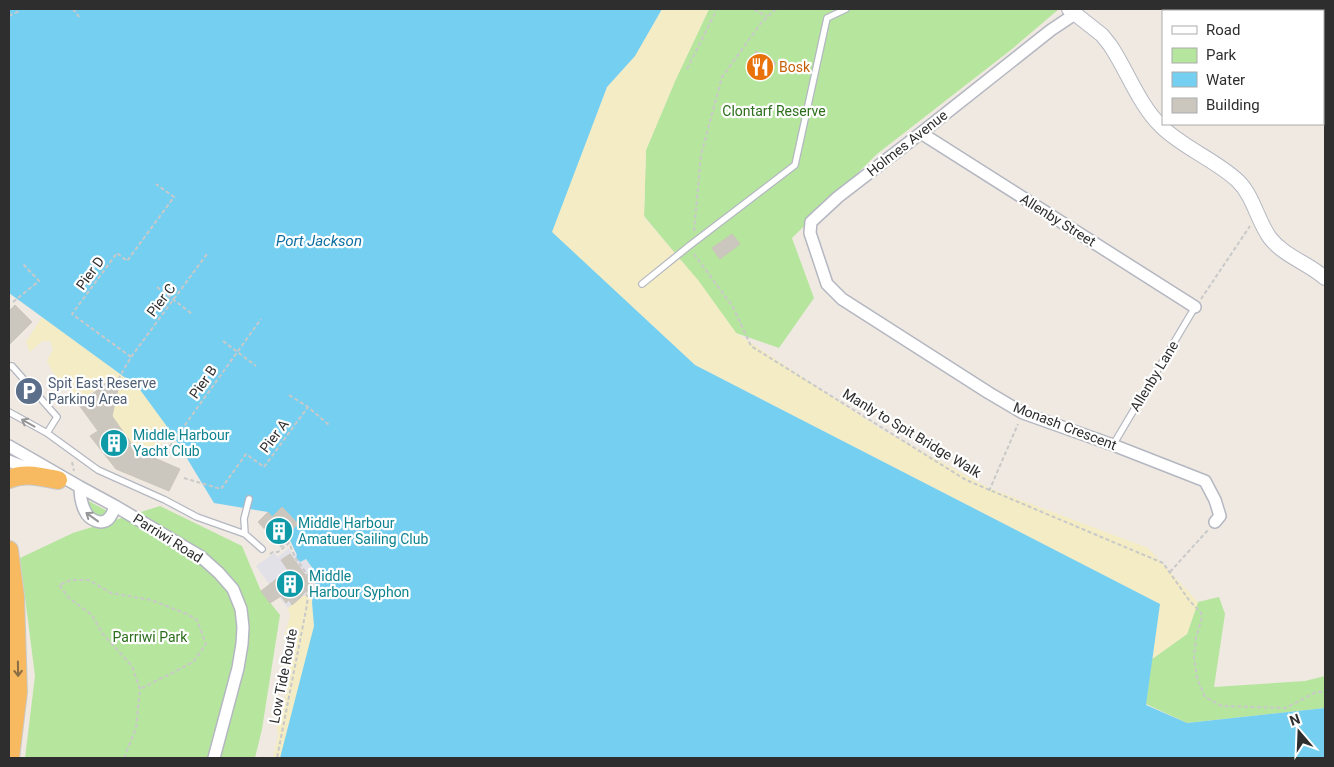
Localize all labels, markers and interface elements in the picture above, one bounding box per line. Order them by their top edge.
legend [1162,10,1324,125]
text: Road [1206,21,1240,39]
text: Park [1206,46,1237,64]
restaurant icon: Bosk [745,52,775,82]
place label: Bosk [779,59,811,75]
text: Water [1206,71,1245,89]
text: Building [1206,96,1260,114]
park label: Clontarf Reserve [722,103,826,119]
street label: Holmes Avenue [864,107,950,179]
street label: Allenby Street [1017,190,1099,250]
water label: Port Jackson [276,232,362,250]
street label: Pier D [73,253,107,293]
street label: Pier C [143,280,179,320]
street label: Allenby Lane [1127,338,1181,414]
street label: Pier B [186,362,220,402]
place label: Spit East Reserve Parking Area [48,375,156,407]
parking icon: Spit East Reserve Parking Area [14,376,44,406]
street label: Manly to Spit Bridge Walk [840,385,985,481]
street label: Monash Crescent [1011,399,1119,453]
street label: Pier A [256,416,292,456]
one-way arrow [21,417,35,427]
place label: Middle Harbour Yacht Club [133,427,230,459]
building icon: Middle Harbour Yacht Club [99,428,129,458]
street label: Parriwi Road [130,510,206,566]
one-way arrow [85,512,99,522]
place label: Middle Harbour Amatuer Sailing Club [298,515,428,547]
building icon: Middle Harbour Amatuer Sailing Club [264,516,294,546]
place label: Middle Harbour Syphon [309,568,409,600]
building icon: Middle Harbour Syphon [275,569,305,599]
street label: Low Tide Route [266,627,300,725]
park label: Parriwi Park [113,629,188,645]
one-way arrow [13,660,23,676]
north arrow [1274,707,1324,757]
text: N [1287,711,1302,729]

